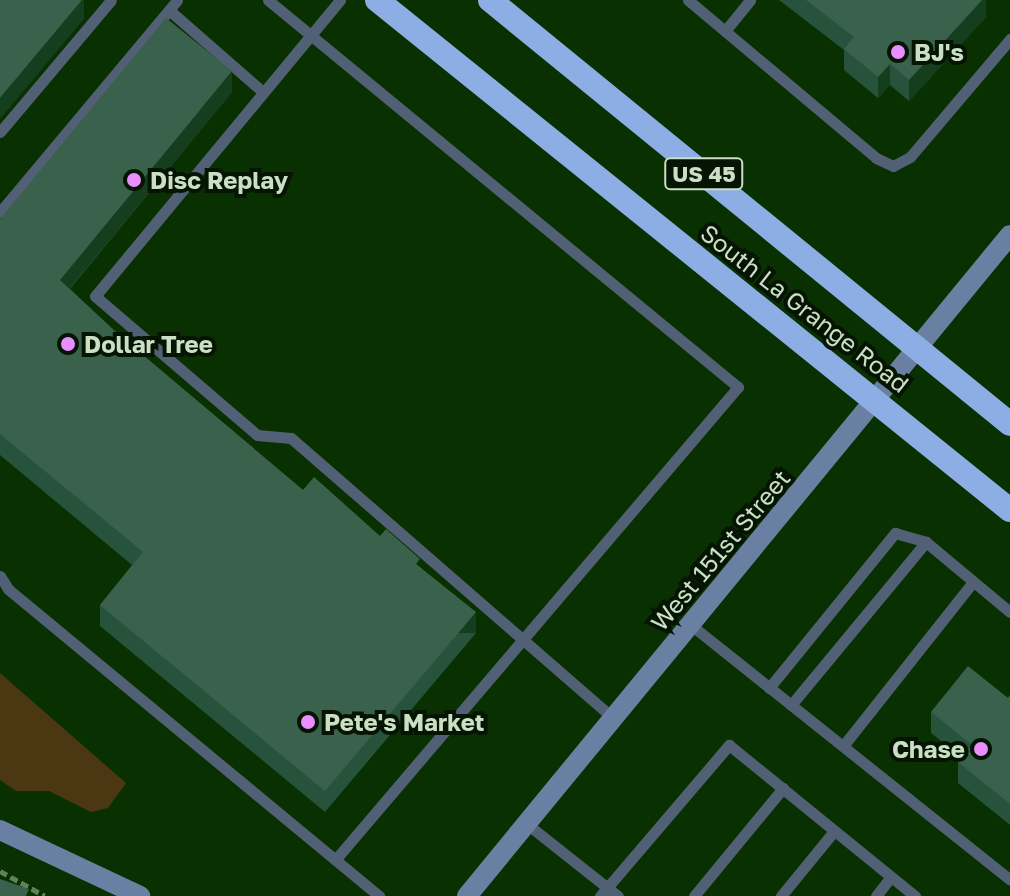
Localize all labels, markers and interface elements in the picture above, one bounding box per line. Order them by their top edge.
place label: BJ's [914,38,964,66]
marker: BJ's [889,43,907,61]
road number: US 45 [664,156,744,192]
place label: Disc Replay [150,166,288,194]
marker: Disc Replay [125,171,143,189]
street label: South La Grange Road [695,218,915,398]
place label: Dollar Tree [84,330,213,358]
marker: Dollar Tree [59,335,77,353]
street label: West 151st Street [644,464,796,636]
place label: Pete's Market [324,708,484,736]
marker: Pete's Market [299,713,317,731]
place label: Chase [892,735,965,763]
marker: Chase [972,740,990,758]

